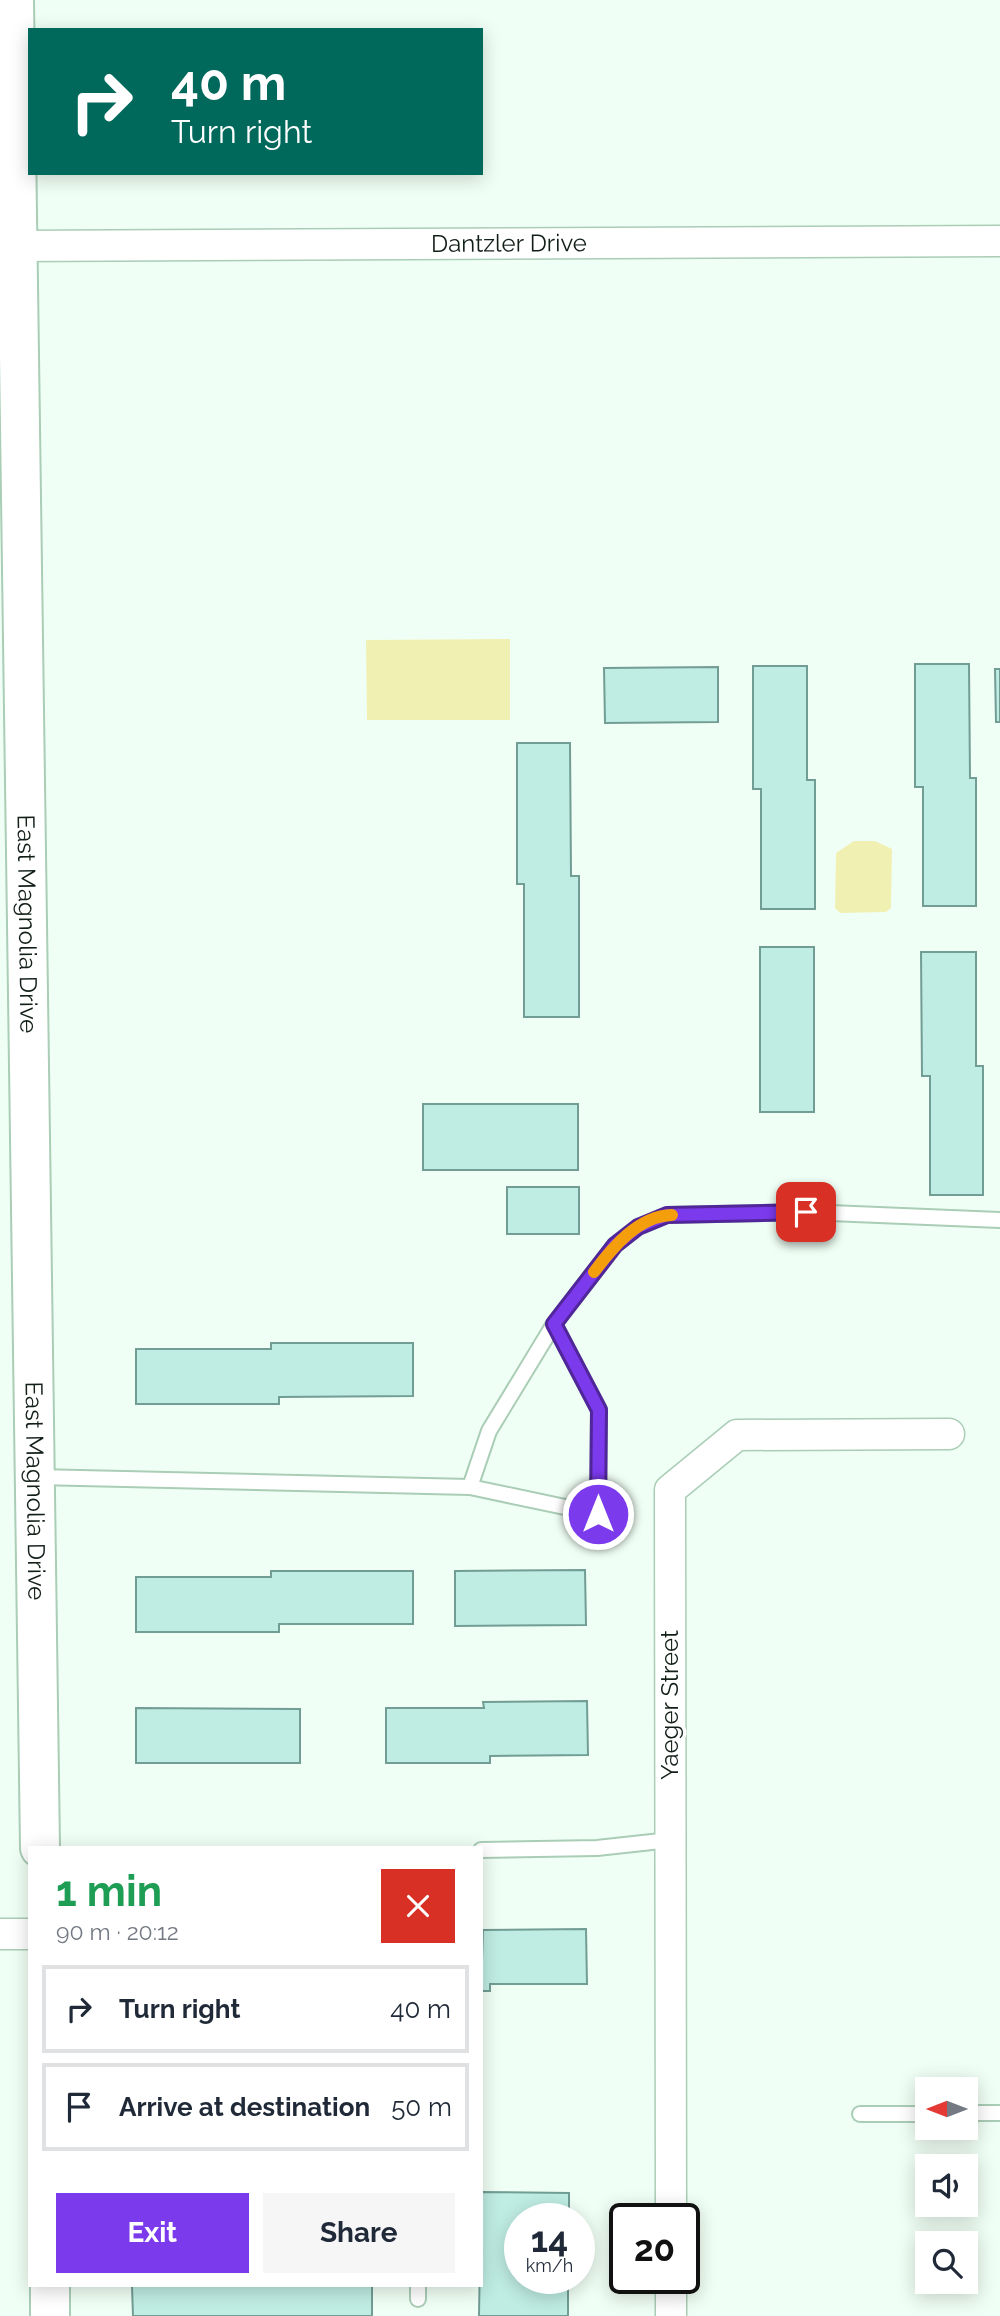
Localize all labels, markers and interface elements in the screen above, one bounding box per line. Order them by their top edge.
text: 40 m [171,54,286,111]
icon: right [56,56,147,147]
text: Turn right [171,113,312,150]
street label: Dantzler Drive [431,228,587,258]
street label: East Magnolia Drive [11,814,44,1034]
pin [776,1182,836,1242]
icon: arrive [787,1193,825,1231]
street label: East Magnolia Drive [19,1381,52,1600]
position arrow [561,1477,635,1551]
street label: Yaeger Street [655,1630,684,1780]
text: 1 min [56,1867,162,1916]
button: close [381,1869,455,1943]
text: 90 m · 20:12 [56,1918,179,1945]
icon: right [60,1990,98,2028]
text: Turn right [119,1994,240,2024]
text: 40 m [390,1994,451,2024]
north arrow [915,2077,978,2140]
map controls [915,2077,978,2294]
icon: arrive [60,2088,98,2126]
text: Arrive at destination [119,2092,370,2122]
text: 50 m [391,2092,452,2122]
button: sound [915,2154,978,2217]
button: Exit [56,2193,249,2273]
button: Share [263,2193,455,2273]
speed limit sign: 20 [609,2203,700,2294]
text: 14 [531,2219,568,2260]
button: search [915,2231,978,2294]
text: km/h [526,2255,573,2276]

